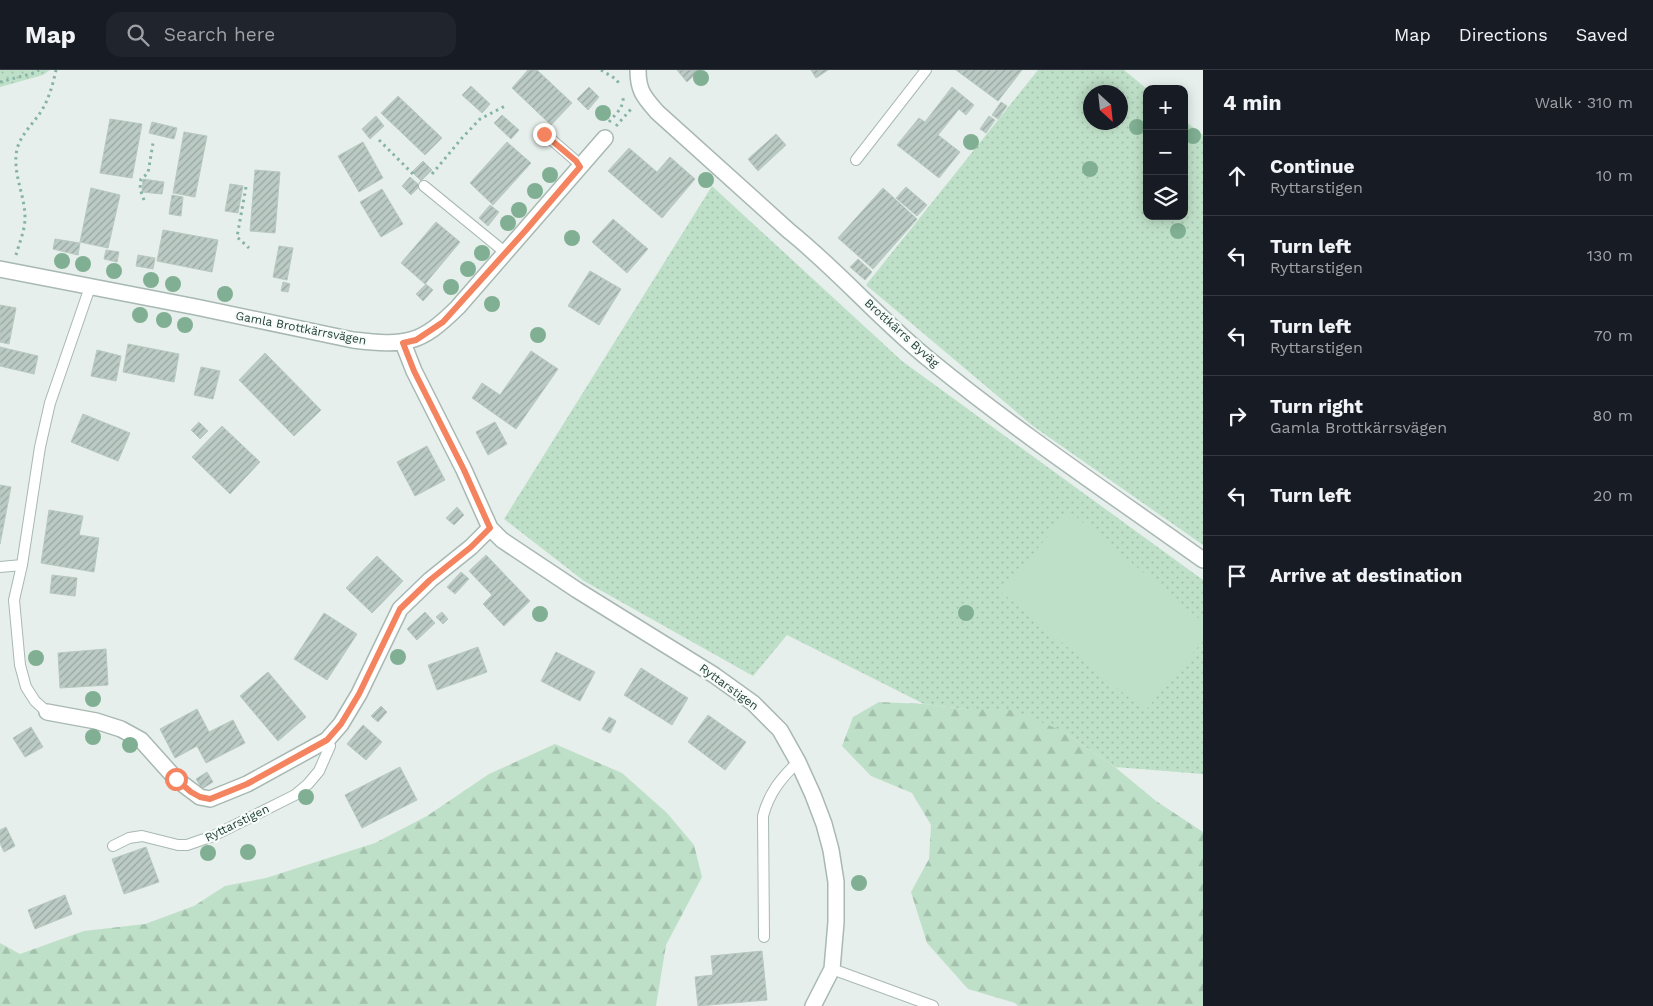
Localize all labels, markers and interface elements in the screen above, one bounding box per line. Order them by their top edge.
search box [106,12,456,57]
text: Map [25,21,76,49]
icon: search [124,21,152,49]
text: Search here [164,23,275,46]
text: Map [1394,24,1431,45]
text: Directions [1459,24,1548,45]
text: Saved [1576,24,1628,45]
north arrow [1083,85,1128,130]
map controls [1143,85,1188,220]
button: + [1143,85,1188,130]
text: 4 min [1223,90,1281,115]
text: Walk · 310 m [1535,93,1633,112]
route end [533,123,556,146]
button: − [1143,130,1188,175]
text: Continue [1270,155,1354,178]
icon: ahead [1223,162,1251,190]
text: 10 m [1596,166,1633,185]
button: layers [1143,175,1188,220]
text: Ryttarstigen [1270,178,1363,197]
text: Turn left [1270,235,1351,258]
icon: left [1223,242,1251,270]
text: 130 m [1587,246,1633,265]
text: Ryttarstigen [1270,258,1363,277]
street label: Brottkärrs Byväg [862,296,943,371]
street label: Gamla Brottkärrsvägen [234,308,368,348]
text: Turn left [1270,315,1351,338]
icon: left [1223,322,1251,350]
text: 70 m [1594,326,1633,345]
text: Ryttarstigen [1270,338,1363,357]
text: Turn right [1270,395,1363,418]
icon: right [1223,402,1251,430]
text: 80 m [1592,406,1633,425]
text: Gamla Brottkärrsvägen [1270,418,1447,437]
icon: left [1223,482,1251,510]
text: Turn left [1270,484,1351,507]
text: 20 m [1593,486,1633,505]
icon: arrive [1223,562,1251,590]
text: Arrive at destination [1270,564,1462,587]
street label: Ryttarstigen [697,661,761,713]
route start [165,768,188,791]
street label: Ryttarstigen [203,801,271,845]

